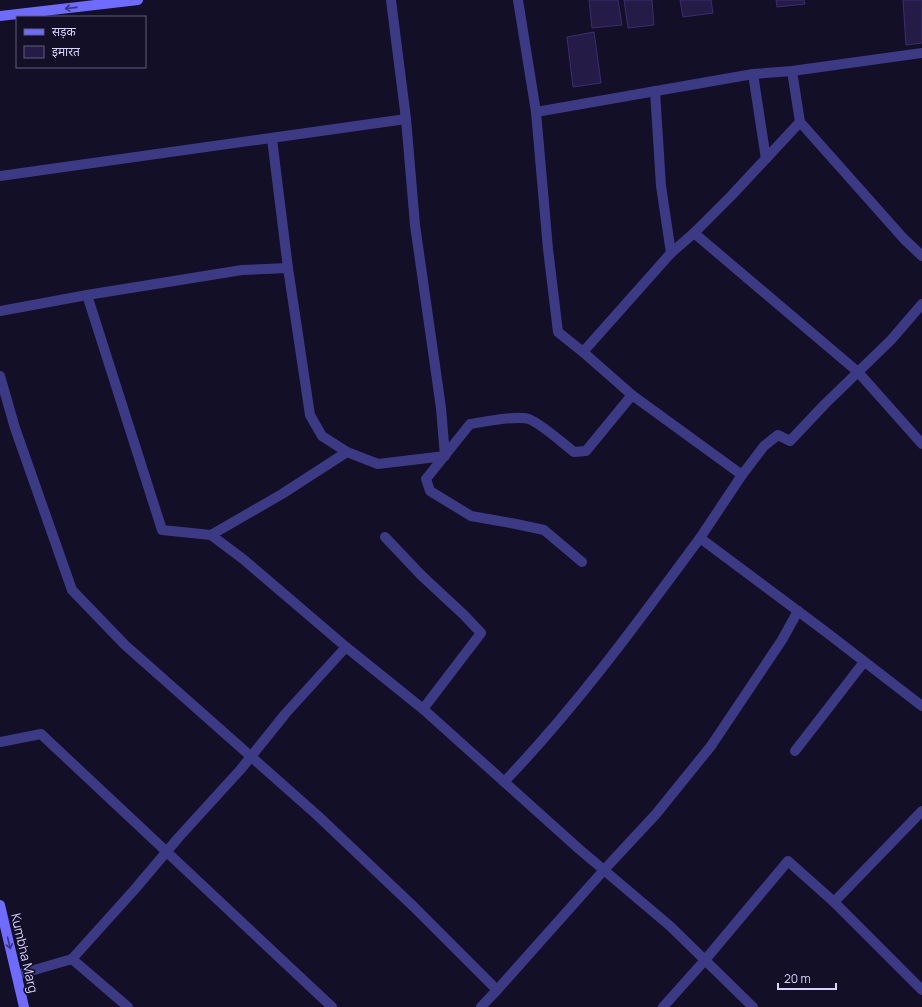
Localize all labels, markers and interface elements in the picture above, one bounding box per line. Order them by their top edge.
one-way arrow [65,4,78,12]
legend [16,16,146,68]
text: सड़क [52,23,77,40]
text: इमारत [52,43,81,60]
street label: Kumbha Marg [7,911,43,995]
one-way arrow [6,936,14,949]
scale bar [778,965,836,991]
text: 20 m [784,970,811,987]

